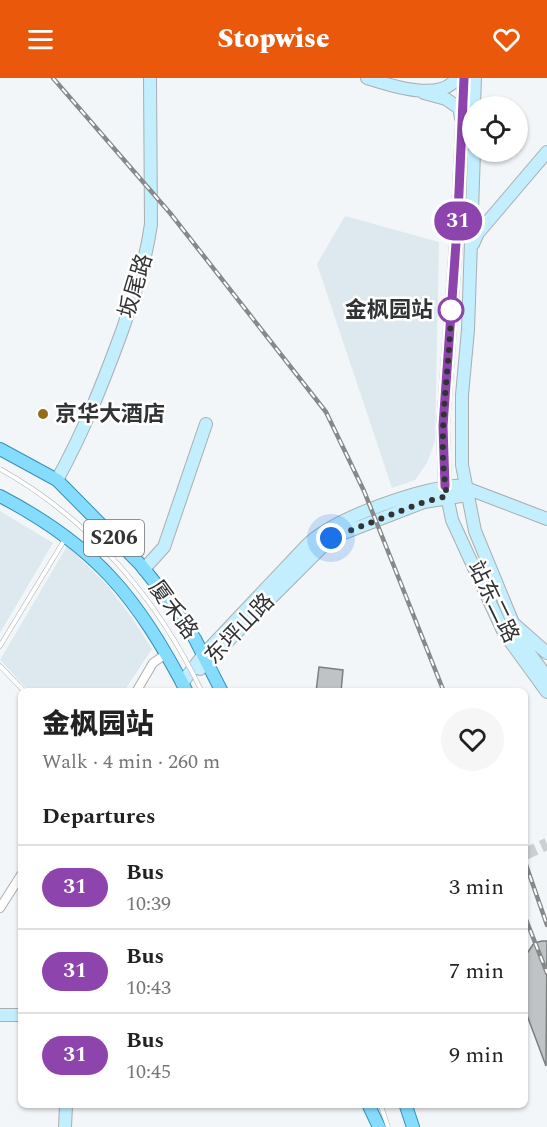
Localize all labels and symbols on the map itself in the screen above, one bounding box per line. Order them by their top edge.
line badge: 31 [431,202,485,240]
street label: 坂尾路 [111,250,161,322]
place label: 金枫园站 [345,294,433,327]
marker: 金枫园站 [438,297,464,323]
place label: 京华大酒店 [55,398,165,431]
marker: 京华大酒店 [36,407,50,421]
road number: S206 [84,520,144,556]
your location [316,523,346,553]
street label: 站东二路 [459,555,527,649]
street label: 厦禾路 [140,574,206,646]
street label: 东坪山路 [198,586,282,672]

